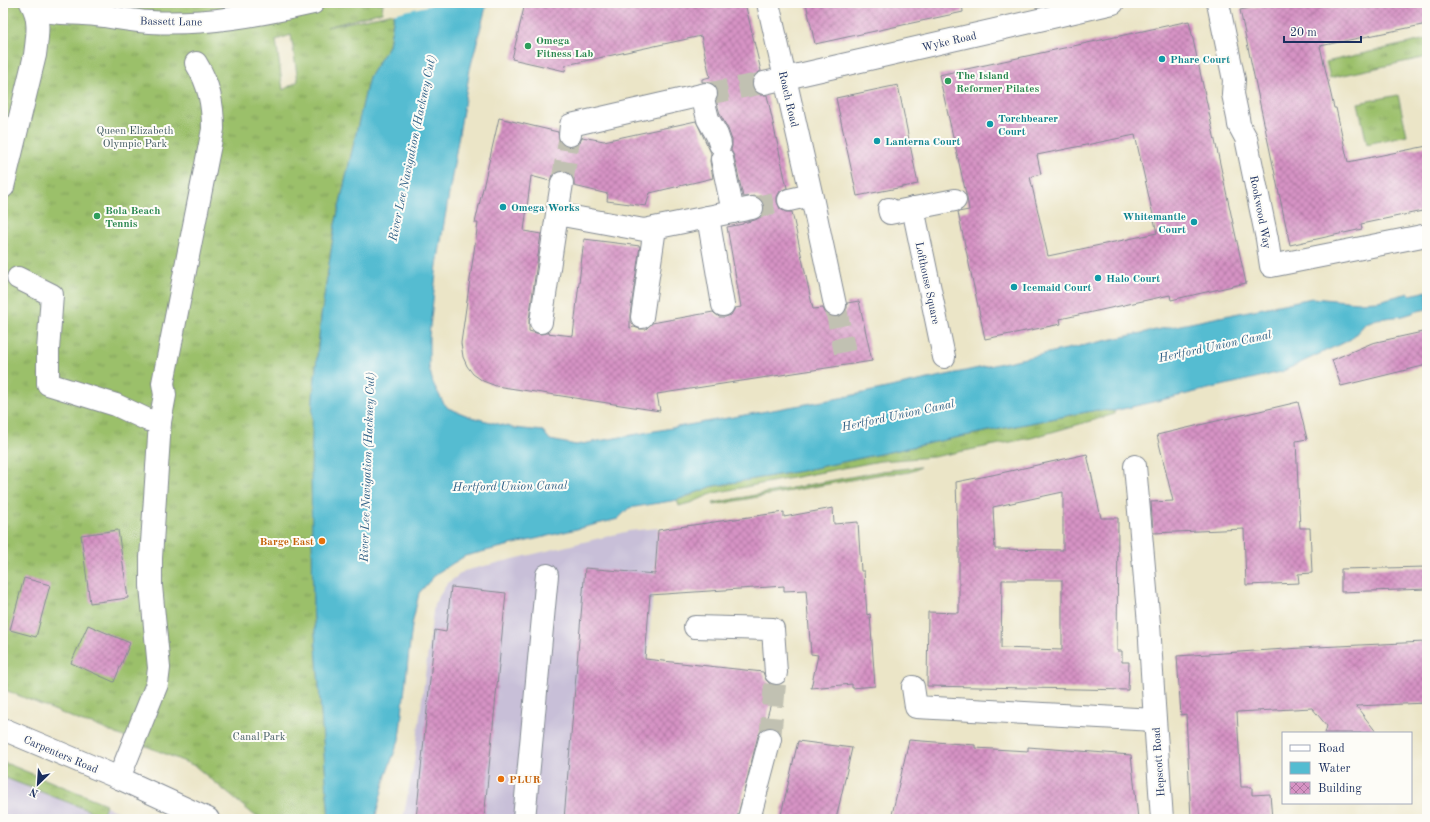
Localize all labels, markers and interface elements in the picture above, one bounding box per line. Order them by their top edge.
street label: Bassett Lane [140,16,202,29]
scale bar [1284,18,1361,44]
text: 20 m [1290,27,1317,39]
street label: Wyke Road [921,31,978,54]
place label: Omega Fitness Lab [536,36,593,60]
marker: Omega Fitness Lab [523,41,533,51]
water label: River Lee Navigation (Hackney Cut) [386,54,439,243]
marker: Phare Court [1157,54,1167,64]
place label: Phare Court [1170,55,1230,66]
street label: Roach Road [776,70,799,129]
place label: The Island Reformer Pilates [956,71,1039,95]
marker: The Island Reformer Pilates [943,76,953,86]
place label: Torchbearer Court [998,114,1058,138]
marker: Torchbearer Court [985,119,995,129]
park label: Queen Elizabeth Olympic Park [96,126,174,150]
marker: Lanterna Court [872,136,882,146]
place label: Lanterna Court [885,137,960,148]
street label: Rookwood Way [1247,175,1272,250]
marker: Omega Works [498,202,508,212]
place label: Omega Works [511,203,580,214]
place label: Bola Beach Tennis [105,206,160,230]
marker: Bola Beach Tennis [92,211,102,221]
place label: Whitemantle Court [1122,212,1186,236]
marker: Whitemantle Court [1189,217,1199,227]
street label: Lofthouse Square [912,241,941,325]
marker: Halo Court [1093,273,1103,283]
place label: Halo Court [1106,274,1160,285]
marker: Icemaid Court [1009,282,1019,292]
place label: Icemaid Court [1022,283,1091,294]
water label: Hertford Union Canal [1157,329,1273,365]
water label: River Lee Navigation (Hackney Cut) [358,372,377,563]
water label: Hertford Union Canal [840,398,956,434]
water label: Hertford Union Canal [451,480,568,494]
marker: Barge East [317,536,327,546]
place label: Barge East [260,537,314,548]
street label: Hepscott Road [1152,726,1167,797]
park label: Canal Park [233,732,286,743]
legend [1282,732,1412,804]
street label: Carpenters Road [22,735,100,776]
text: Road [1318,743,1345,755]
text: Water [1318,763,1351,775]
north arrow [18,764,58,804]
marker: PLUR [496,774,506,784]
place label: PLUR [509,775,541,786]
text: Building [1318,783,1362,795]
text: N [28,785,41,798]

